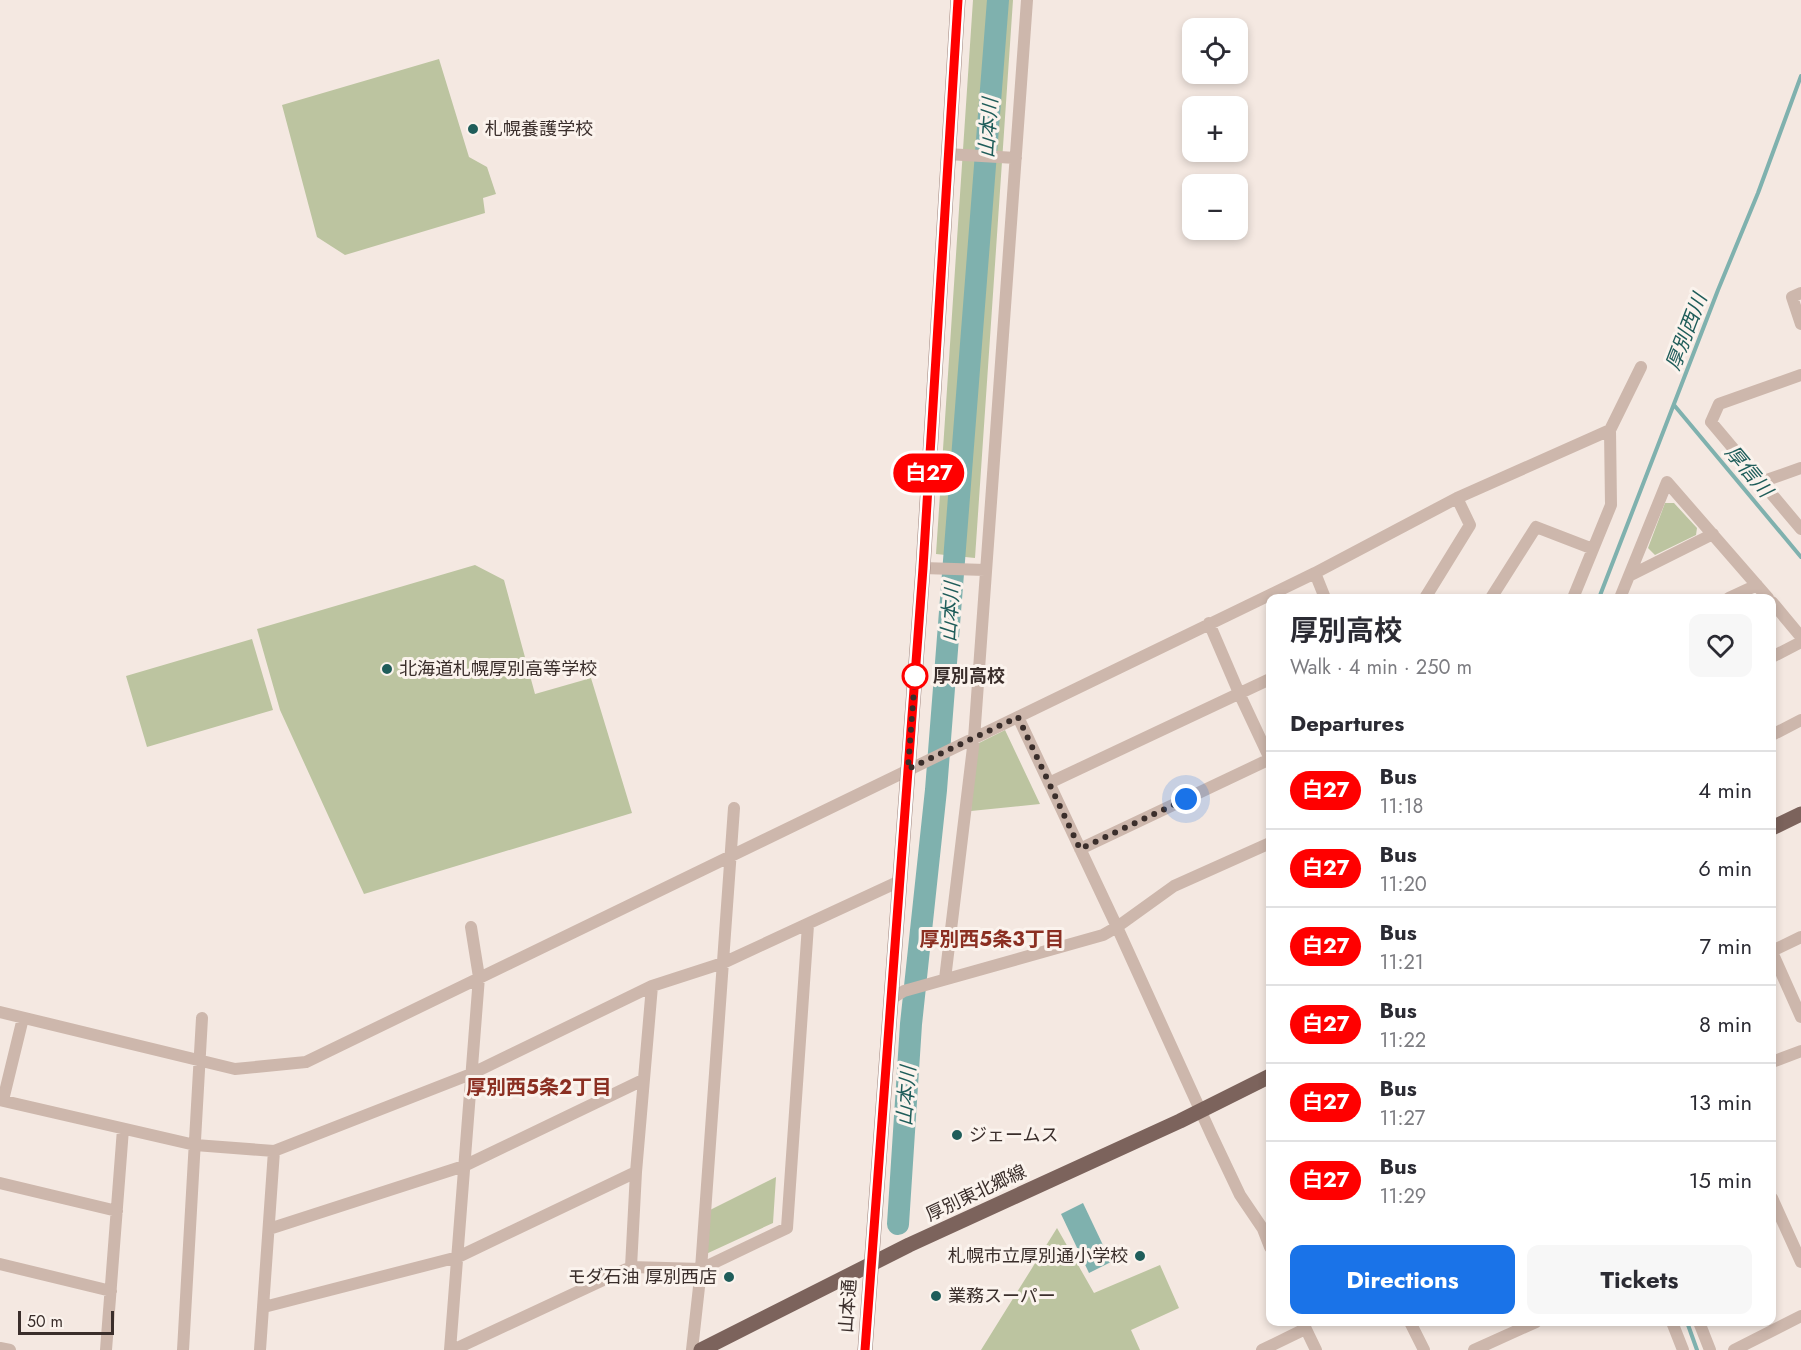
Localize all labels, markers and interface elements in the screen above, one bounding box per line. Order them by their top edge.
map controls [1182,18,1248,240]
button: locate [1182,18,1248,84]
water label: 山本川 [972,95,1005,159]
button: + [1182,96,1248,162]
place label: 札幌養護学校 [485,116,593,142]
marker: 札幌養護学校 [466,122,480,136]
button: − [1182,174,1248,240]
water label: 厚別西川 [1659,288,1715,375]
water label: 厚信川 [1718,439,1780,505]
line badge: 白27 [894,454,964,492]
text: 白27 [905,458,953,488]
water label: 山本川 [934,579,967,643]
text: 厚別高校 [1290,610,1402,651]
button: heart [1689,614,1752,677]
text: Walk · 4 min · 250 m [1290,653,1472,682]
place label: 北海道札幌厚別高等学校 [399,656,597,682]
marker: 北海道札幌厚別高等学校 [380,662,394,676]
marker: 厚別高校 [902,663,928,689]
place label: 厚別高校 [933,663,1005,689]
text: Departures [1290,707,1404,739]
text: Bus [1379,760,1417,792]
text: 4 min [1698,774,1752,806]
text: 白27 [1302,775,1349,805]
your location [1171,784,1201,814]
text: 11:18 [1379,792,1423,821]
text: Bus [1379,838,1417,870]
text: 6 min [1698,852,1752,884]
text: 白27 [1302,853,1349,883]
text: 11:20 [1379,870,1427,899]
text: Bus [1379,916,1417,948]
district label: 厚別西5条3丁目 [919,925,1065,954]
text: 7 min [1699,930,1752,962]
text: 白27 [1302,931,1349,961]
text: 11:21 [1379,948,1424,977]
text: Bus [1379,994,1417,1026]
text: 8 min [1699,1008,1752,1040]
text: 白27 [1302,1009,1349,1039]
text: 11:22 [1379,1026,1426,1055]
water label: 山本川 [890,1063,923,1127]
text: Bus [1379,1072,1417,1104]
district label: 厚別西5条2丁目 [466,1073,612,1102]
text: 13 min [1689,1086,1752,1118]
text: 白27 [1302,1087,1349,1117]
text: 11:27 [1379,1104,1425,1133]
place label: ジェームス [969,1122,1058,1148]
marker: ジェームス [950,1128,964,1142]
text: Bus [1379,1150,1417,1182]
street label: 厚別東北郷線 [922,1158,1030,1228]
text: 15 min [1689,1164,1752,1196]
text: 白27 [1302,1165,1349,1195]
text: 11:29 [1379,1182,1426,1211]
place label: 札幌市立厚別通小学校 [948,1243,1128,1269]
button: Directions [1290,1245,1515,1314]
button: Tickets [1527,1245,1752,1314]
marker: 札幌市立厚別通小学校 [1133,1249,1147,1263]
place label: モダ石油 厚別西店 [568,1264,717,1290]
marker: モダ石油 厚別西店 [722,1270,736,1284]
street label: 山本通 [833,1278,863,1334]
place label: 業務スーパー [948,1283,1056,1309]
marker: 業務スーパー [929,1289,943,1303]
scale bar [18,1308,114,1336]
text: 50 m [27,1310,63,1333]

